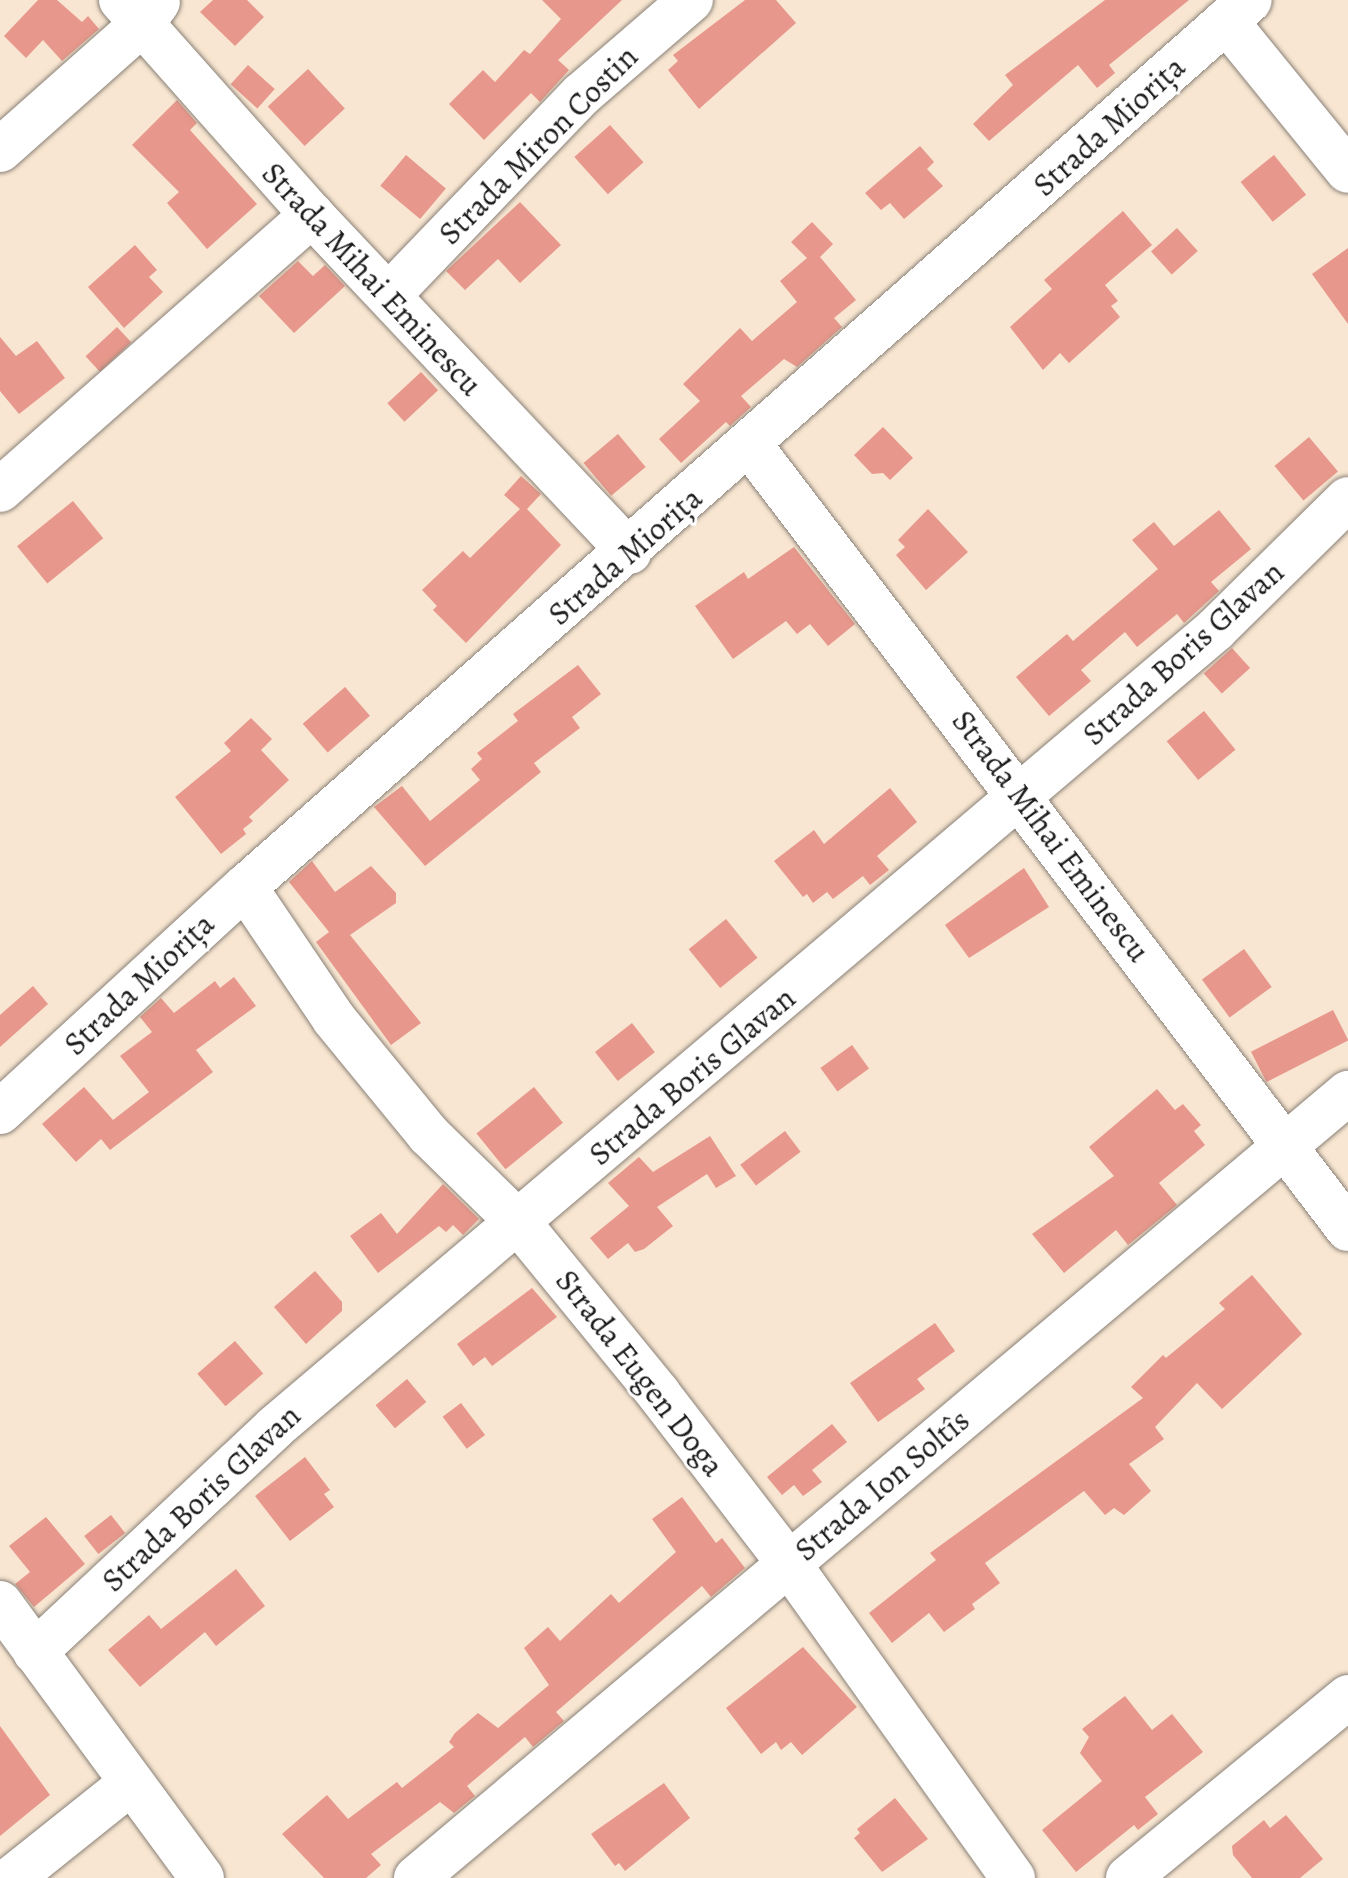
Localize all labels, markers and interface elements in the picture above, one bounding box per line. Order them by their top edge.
street label: Strada Miron Costin [430,37,646,253]
street label: Strada Miorița [1025,48,1193,204]
street label: Strada Mihai Eminescu [254,154,490,404]
street label: Strada Miorița [540,479,710,633]
street label: Strada Boris Glavan [1075,553,1291,753]
street label: Strada Mihai Eminescu [944,703,1158,969]
street label: Strada Miorița [56,905,222,1063]
street label: Strada Boris Glavan [581,979,803,1173]
street label: Strada Eugen Doga [547,1262,733,1484]
street label: Strada Boris Glavan [94,1396,308,1600]
street label: Strada Ion Soltîs [787,1401,977,1569]

